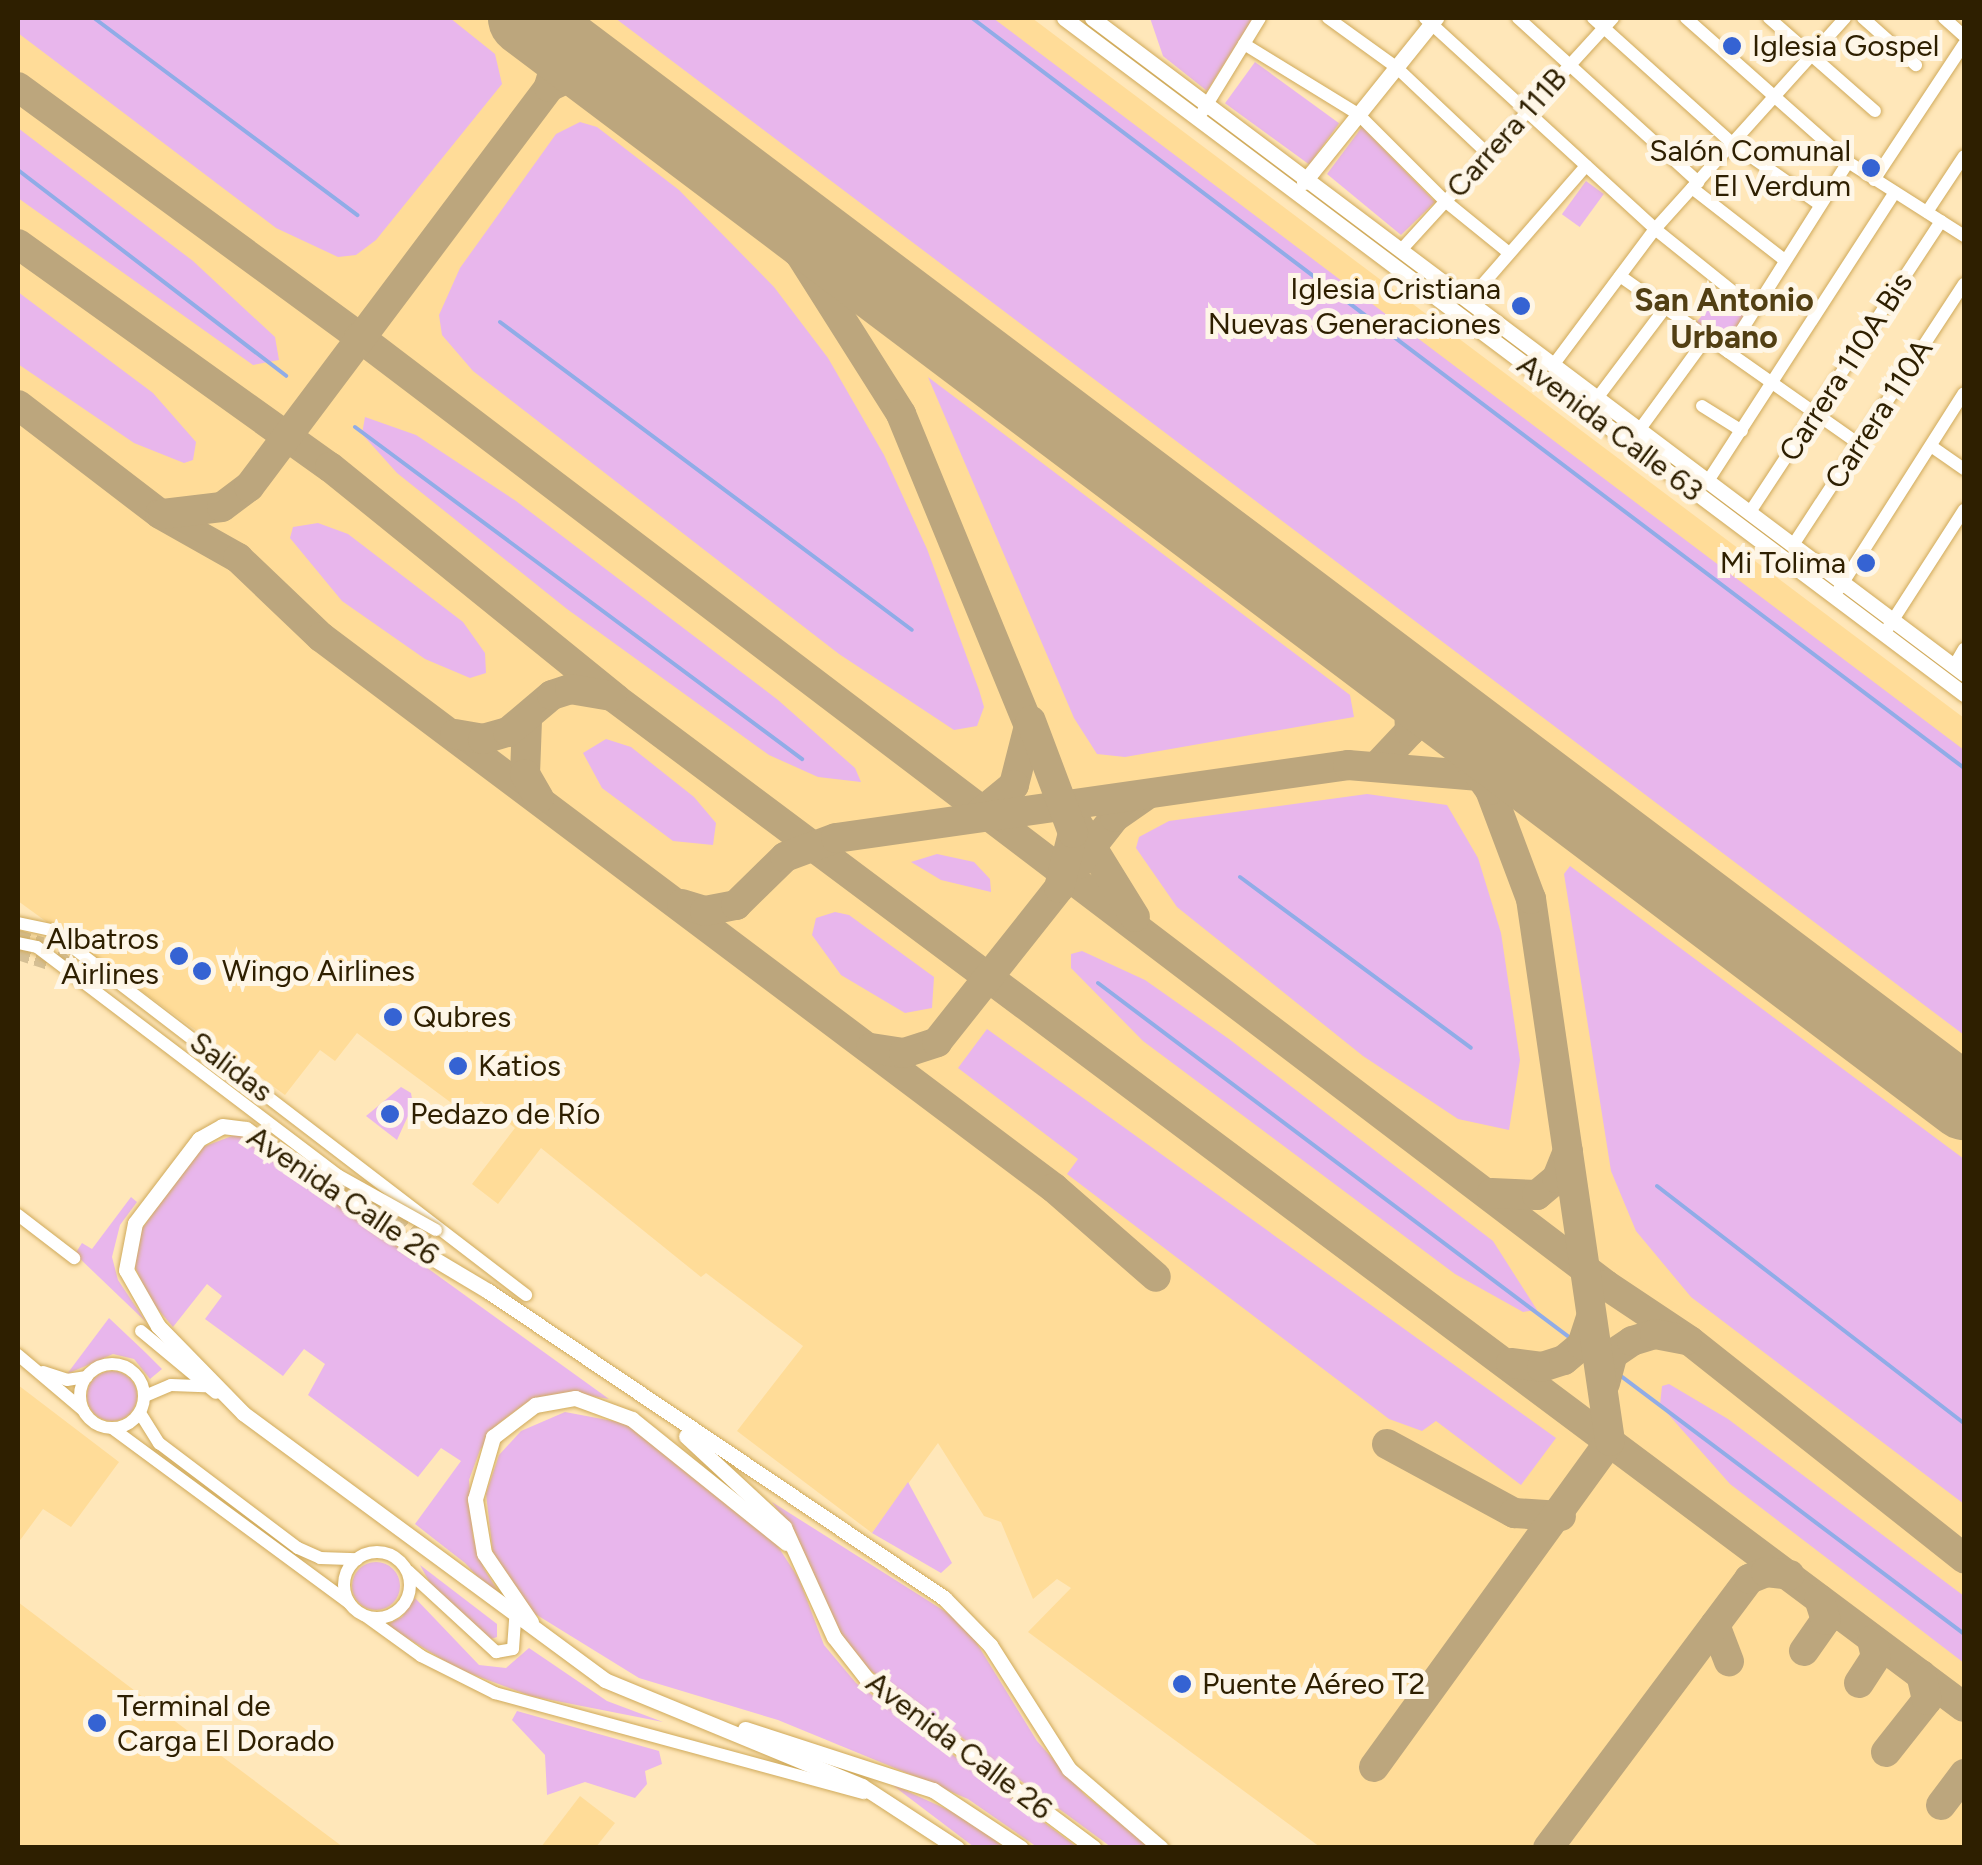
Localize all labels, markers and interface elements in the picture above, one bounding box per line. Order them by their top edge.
place label: Iglesia Gospel [1752,28,1939,64]
marker: Iglesia Gospel [1721,35,1743,57]
street label: Carrera 111B [1439,61,1575,205]
place label: Salón Comunal El Verdum [1649,133,1851,204]
marker: Salón Comunal El Verdum [1860,157,1882,179]
street label: Carrera 110A Bis [1772,266,1920,468]
place label: Iglesia Cristiana Nuevas Generaciones [1208,271,1501,342]
district label: San Antonio Urbano [1634,282,1814,357]
marker: Iglesia Cristiana Nuevas Generaciones [1510,295,1532,317]
street label: Carrera 110A [1817,333,1941,495]
street label: Avenida Calle 63 [1510,347,1710,509]
place label: Mi Tolima [1720,545,1846,581]
marker: Mi Tolima [1855,552,1877,574]
place label: Albatros Airlines [46,921,159,992]
marker: Albatros Airlines [168,945,190,967]
place label: Wingo Airlines [222,953,415,989]
marker: Wingo Airlines [191,960,213,982]
place label: Qubres [413,999,511,1035]
marker: Qubres [382,1006,404,1028]
street label: Salidas [183,1024,279,1110]
place label: Katios [478,1048,561,1084]
marker: Katios [447,1055,469,1077]
place label: Pedazo de Río [410,1096,600,1132]
marker: Pedazo de Río [379,1103,401,1125]
street label: Avenida Calle 26 [240,1119,446,1273]
street label: Avenida Calle 26 [859,1664,1059,1828]
place label: Puente Aéreo T2 [1202,1666,1425,1702]
marker: Puente Aéreo T2 [1171,1673,1193,1695]
place label: Terminal de Carga El Dorado [117,1688,335,1758]
marker: Terminal de Carga El Dorado [86,1712,108,1734]

